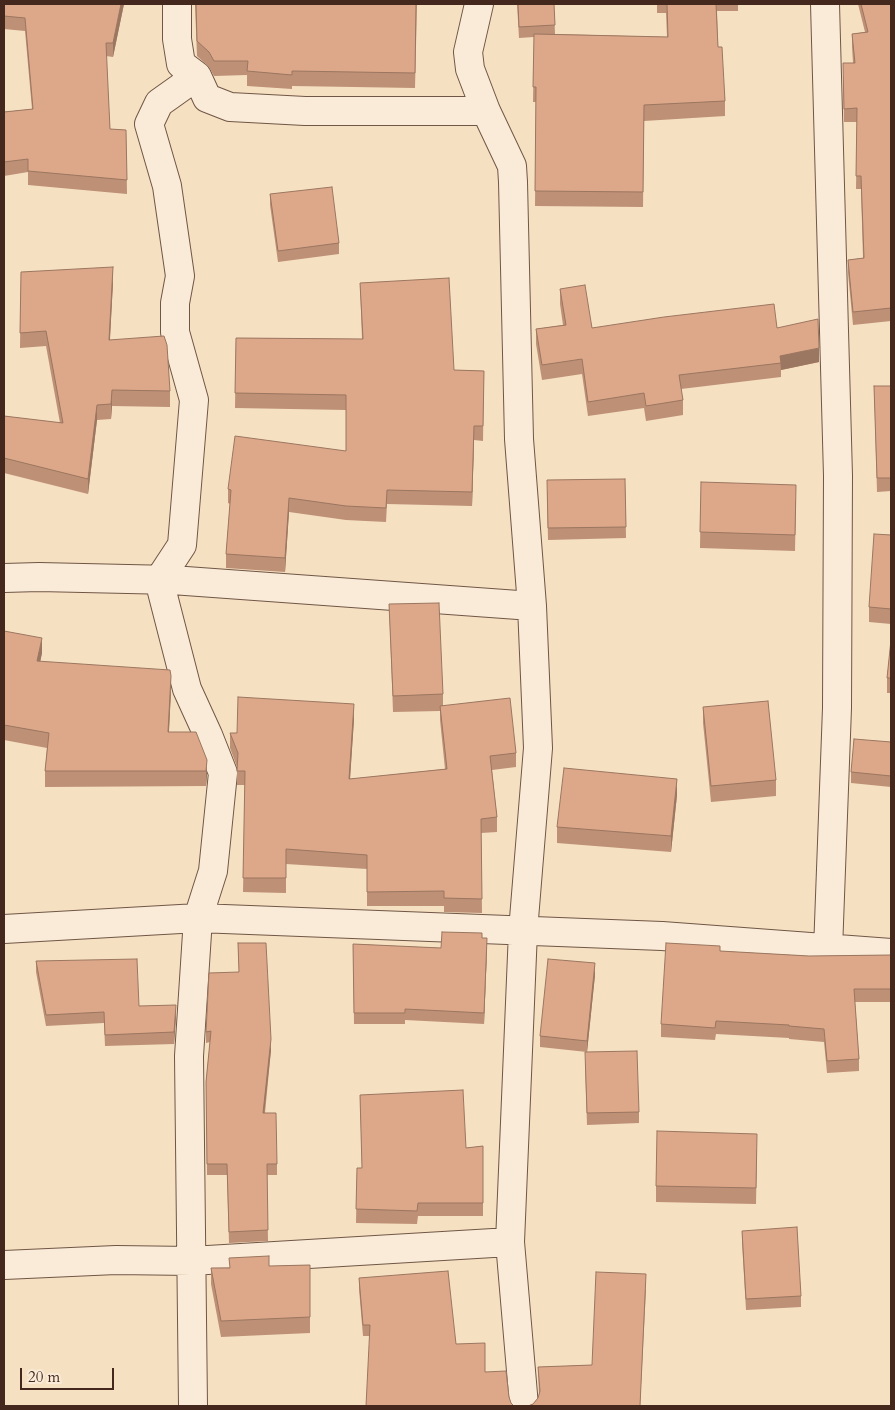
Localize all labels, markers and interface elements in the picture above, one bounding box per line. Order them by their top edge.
scale bar [22,1358,116,1390]
text: 20 m [28,1367,60,1387]

